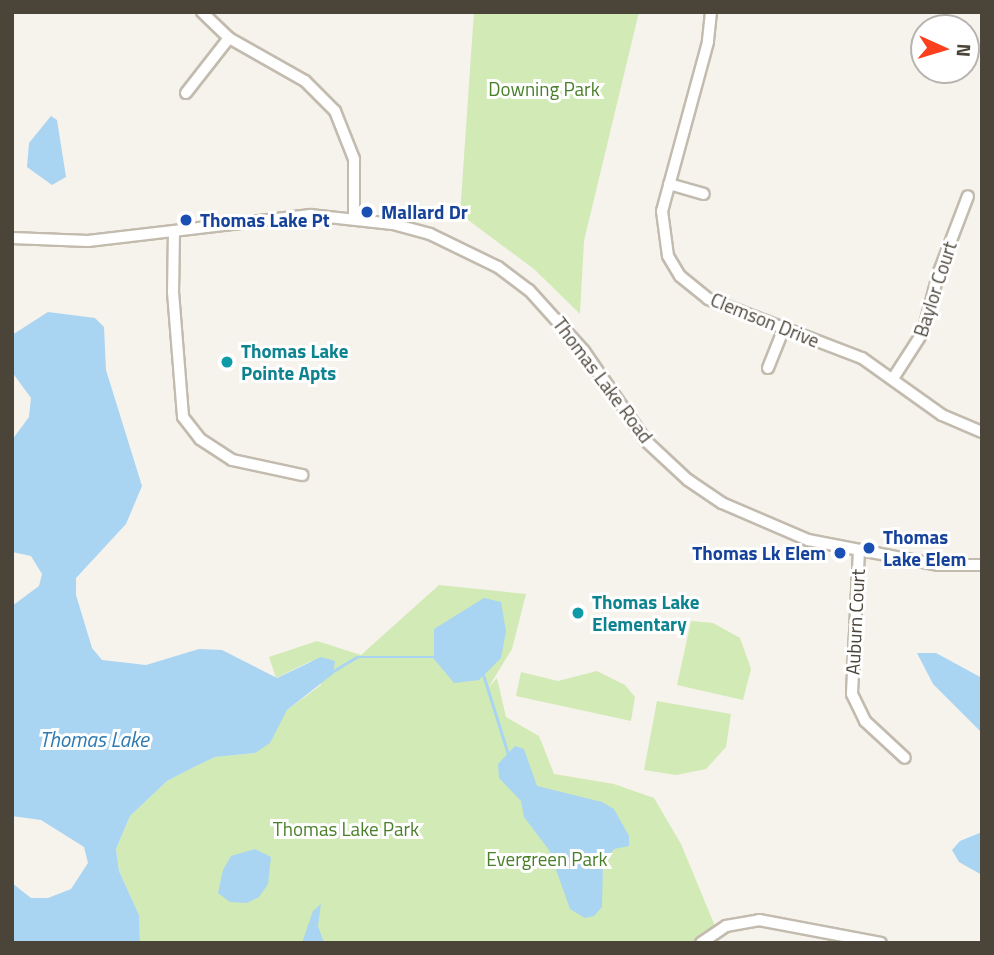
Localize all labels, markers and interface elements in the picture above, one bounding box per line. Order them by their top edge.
north arrow [910,14,980,84]
text: N [950,43,979,58]
park label: Downing Park [488,78,600,100]
place label: Mallard Dr [381,201,468,223]
marker: Mallard Dr [359,204,375,220]
place label: Thomas Lake Pt [200,209,330,231]
marker: Thomas Lake Pt [178,212,194,228]
street label: Baylor Court [909,238,961,340]
street label: Clemson Drive [707,288,823,352]
street label: Thomas Lake Road [548,313,658,447]
place label: Thomas Lake Pointe Apts [241,340,348,384]
marker: Thomas Lake Pointe Apts [219,354,235,370]
place label: Thomas Lake Elem [883,526,966,570]
marker: Thomas Lake Elem [861,540,877,556]
place label: Thomas Lk Elem [692,542,826,564]
marker: Thomas Lk Elem [832,545,848,561]
street label: Auburn Court [841,568,869,676]
place label: Thomas Lake Elementary [592,591,699,635]
marker: Thomas Lake Elementary [570,605,586,621]
water label: Thomas Lake [39,726,149,752]
park label: Thomas Lake Park [273,818,419,840]
park label: Evergreen Park [486,848,608,870]

